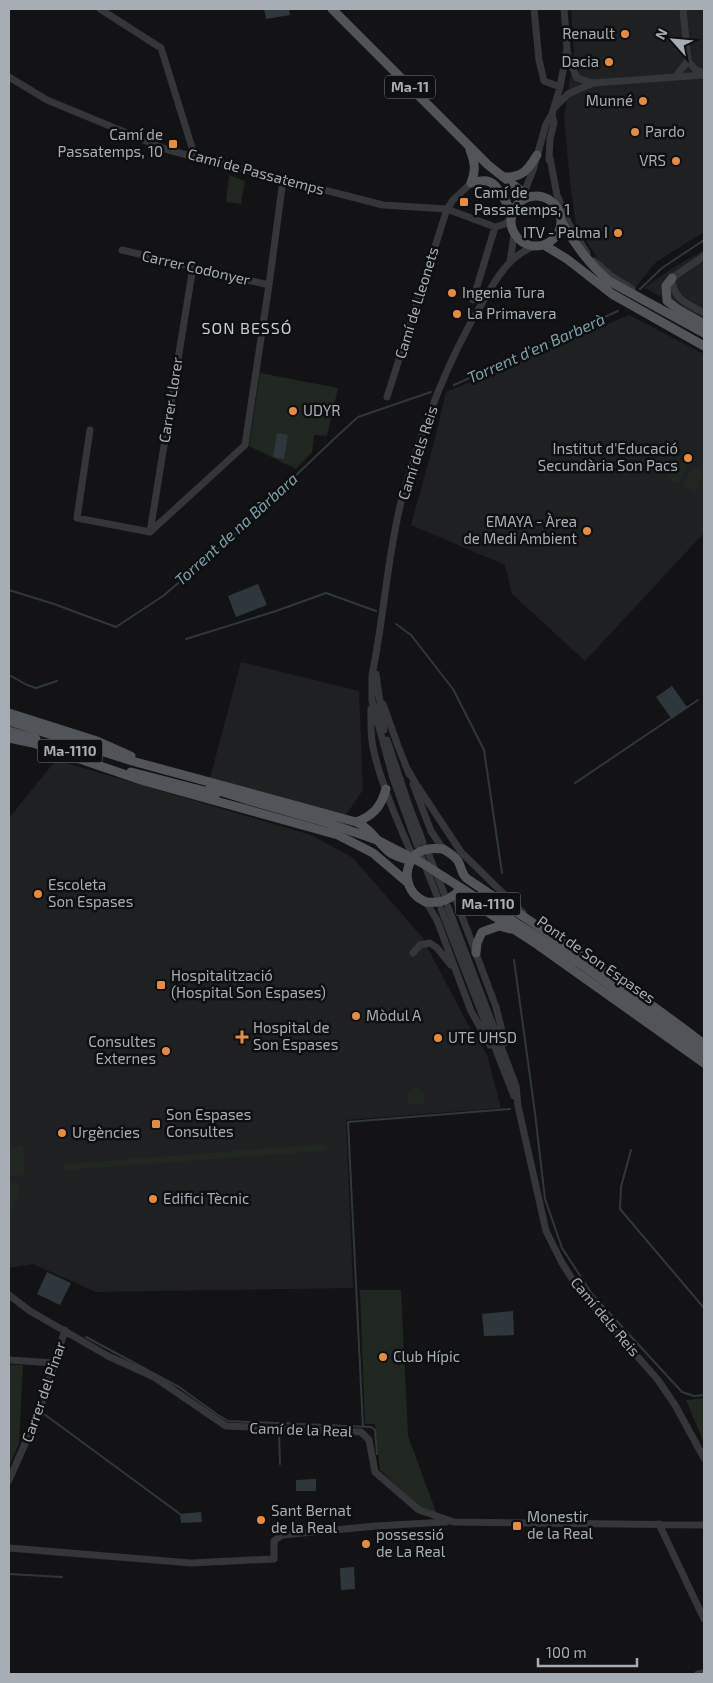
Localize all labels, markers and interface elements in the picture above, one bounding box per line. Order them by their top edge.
north arrow [648,15,698,65]
place label: Renault [562,24,615,42]
text: N [651,26,671,42]
marker: Renault [619,28,631,40]
place label: Dacia [562,52,599,70]
marker: Dacia [603,56,615,68]
road number: Ma-11 [385,75,435,98]
place label: Munné [586,91,633,109]
marker: Munné [637,95,649,107]
place label: Pardo [645,122,685,140]
place label: Camí de Passatemps, 10 [57,125,163,160]
marker: Pardo [629,126,641,138]
marker: Camí de Passatemps, 10 [167,138,179,150]
street label: Camí de Passatemps [186,144,327,198]
place label: VRS [639,151,666,169]
marker: VRS [670,155,682,167]
place label: Camí de Passatemps, 1 [474,183,570,218]
marker: Camí de Passatemps, 1 [458,196,470,208]
place label: ITV - Palma I [523,223,608,241]
marker: ITV - Palma I [612,227,624,239]
street label: Camí de Lleonets [390,245,442,361]
street label: Carrer Codonyer [140,246,252,288]
place label: Ingenia Tura [462,283,545,301]
marker: Ingenia Tura [446,287,458,299]
place label: La Primavera [467,304,556,322]
marker: La Primavera [451,308,463,320]
water label: Torrent d'en Barberà [464,309,608,386]
district label: SON BESSÓ [201,318,293,337]
street label: Carrer Llorer [154,356,186,444]
place label: UDYR [303,401,341,419]
street label: Camí dels Reis [393,403,441,502]
marker: UDYR [287,405,299,417]
place label: Institut d'Educació Secundària Son Pacs [538,439,678,474]
marker: Institut d'Educació Secundària Son Pacs [682,452,694,464]
water label: Torrent de na Bàrbara [170,468,301,589]
place label: EMAYA - Àrea de Medi Ambient [463,512,577,547]
marker: EMAYA - Àrea de Medi Ambient [581,525,593,537]
road number: Ma-1110 [38,739,102,762]
place label: Escoleta Son Espases [48,875,133,910]
marker: Escoleta Son Espases [32,888,44,900]
road number: Ma-1110 [456,892,520,916]
street label: Pont de Son Espases [534,912,659,1007]
place label: Hospitalització (Hospital Son Espases) [171,966,326,1001]
marker: Hospitalització (Hospital Son Espases) [155,979,167,991]
place label: Mòdul A [366,1006,422,1024]
marker: Mòdul A [350,1010,362,1022]
place label: Hospital de Son Espases [253,1018,338,1053]
place label: UTE UHSD [448,1028,517,1046]
marker: Hospital de Son Espases [235,1030,249,1044]
place label: Consultes Externes [88,1032,156,1067]
marker: UTE UHSD [432,1032,444,1044]
marker: Consultes Externes [160,1045,172,1057]
place label: Son Espases Consultes [166,1105,251,1140]
marker: Son Espases Consultes [150,1118,162,1130]
place label: Urgències [72,1123,140,1141]
marker: Urgències [56,1127,68,1139]
place label: Edifici Tècnic [163,1189,249,1207]
marker: Edifici Tècnic [147,1193,159,1205]
street label: Camí dels Reis [567,1273,644,1360]
street label: Carrer del Pinar [17,1339,69,1444]
place label: Club Hípic [393,1347,460,1365]
marker: Club Hípic [377,1351,389,1363]
street label: Camí de la Real [249,1418,353,1440]
place label: Sant Bernat de la Real [271,1501,352,1536]
place label: Monestir de la Real [527,1507,594,1542]
marker: Sant Bernat de la Real [255,1514,267,1526]
marker: Monestir de la Real [511,1520,523,1532]
place label: possessió de La Real [376,1525,446,1560]
marker: possessió de La Real [360,1538,372,1550]
scale bar [538,1636,637,1668]
text: 100 m [546,1643,587,1661]

